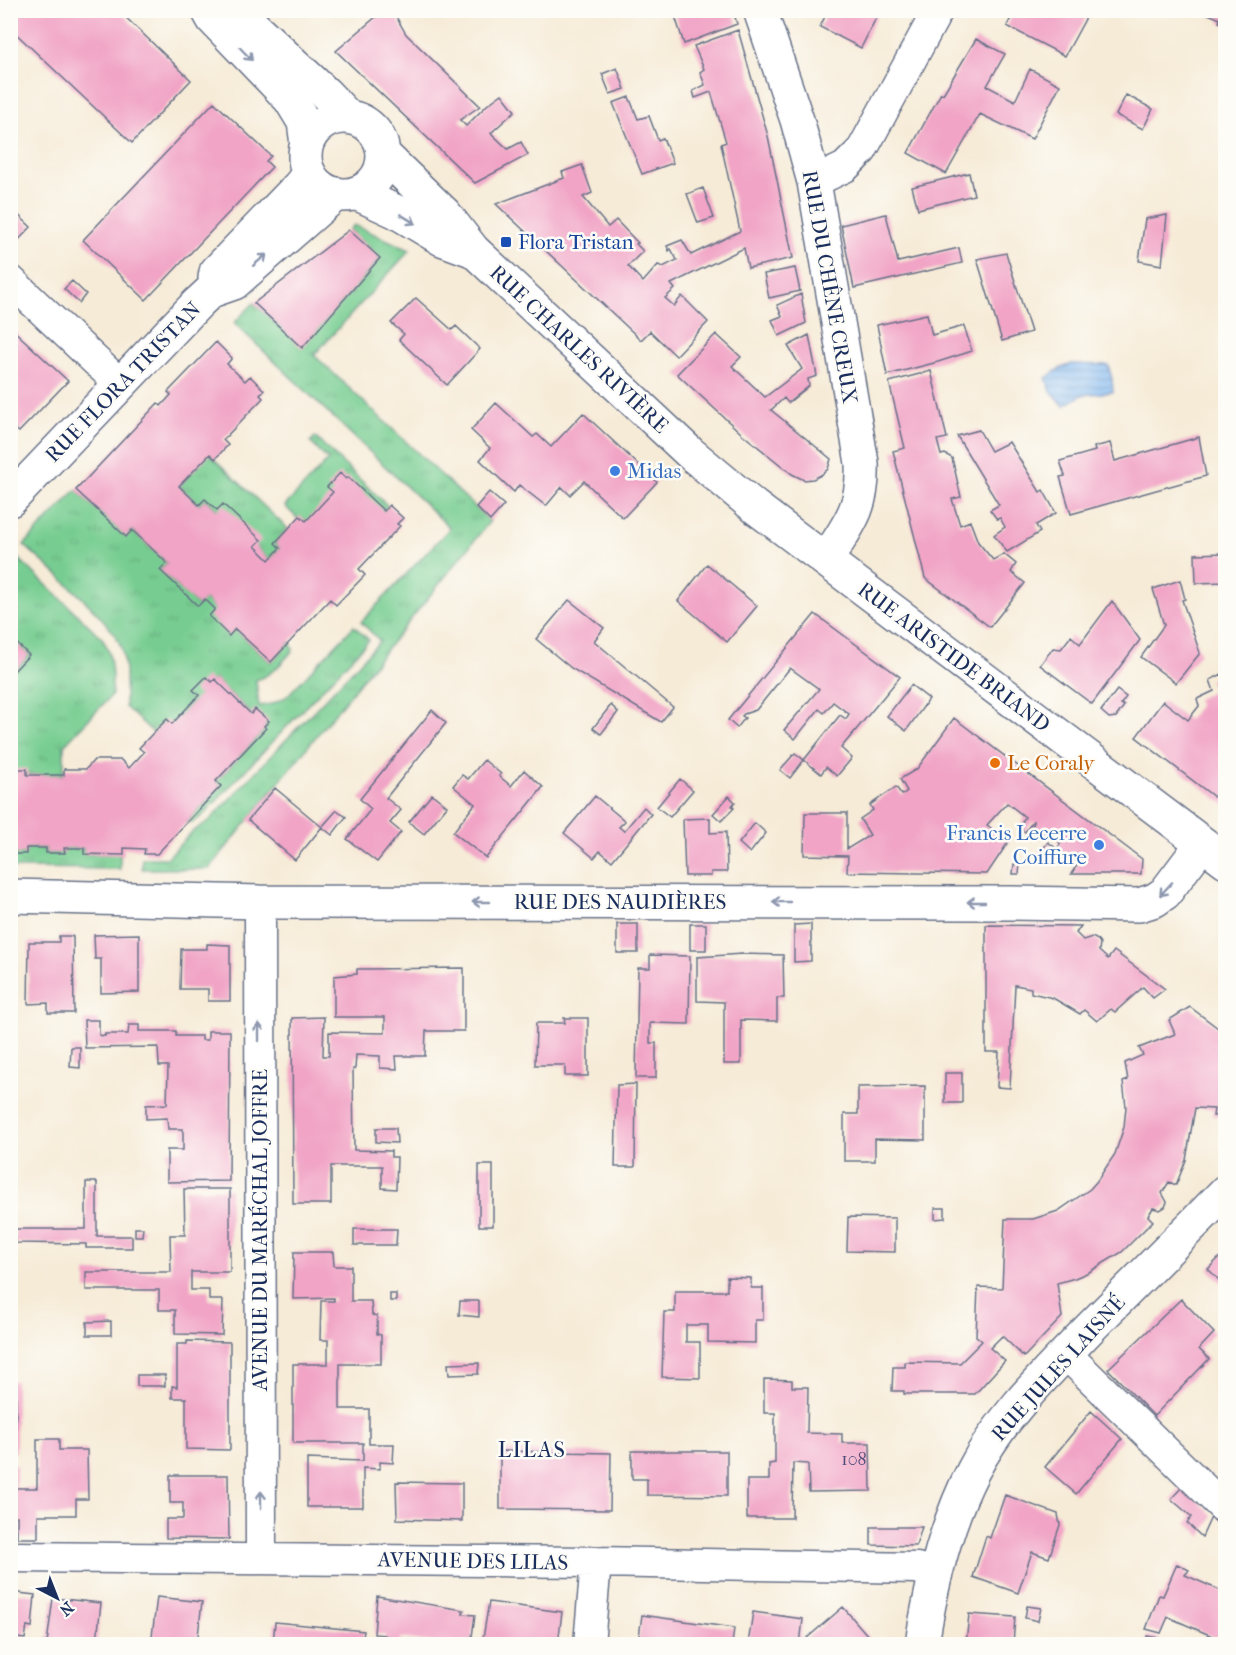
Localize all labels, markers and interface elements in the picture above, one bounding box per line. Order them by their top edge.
one-way arrow [239,47,254,62]
street label: RUE DU CHÊNE CREUX [798,168,862,406]
one-way arrow [399,213,416,225]
place label: Flora Tristan [518,230,634,254]
marker: Flora Tristan [499,235,513,249]
one-way arrow [252,253,267,267]
street label: RUE CHARLES RIVIÈRE [485,260,673,438]
street label: RUE FLORA TRISTAN [40,297,206,467]
place label: Midas [627,459,681,483]
marker: Midas [608,464,622,478]
street label: RUE ARISTIDE BRIAND [853,577,1055,737]
place label: Le Coraly [1007,751,1095,775]
marker: Le Coraly [988,756,1002,770]
place label: Francis Lecerre Coiffure [946,821,1087,869]
marker: Francis Lecerre Coiffure [1092,838,1106,852]
one-way arrow [1159,882,1173,897]
street label: RUE DES NAUDIÈRES [514,890,726,914]
one-way arrow [472,896,492,908]
one-way arrow [772,896,792,908]
one-way arrow [967,896,987,908]
one-way arrow [253,1023,265,1043]
street label: AVENUE DU MARÉCHAL JOFFRE [248,1069,272,1392]
street label: RUE JULES LAISNÉ [986,1290,1130,1446]
district label: LILAS [498,1437,566,1463]
house number: 108 [841,1449,867,1470]
one-way arrow [255,1491,266,1511]
street label: AVENUE DES LILAS [376,1547,569,1575]
north arrow [27,1568,87,1628]
text: N [55,1598,78,1620]

